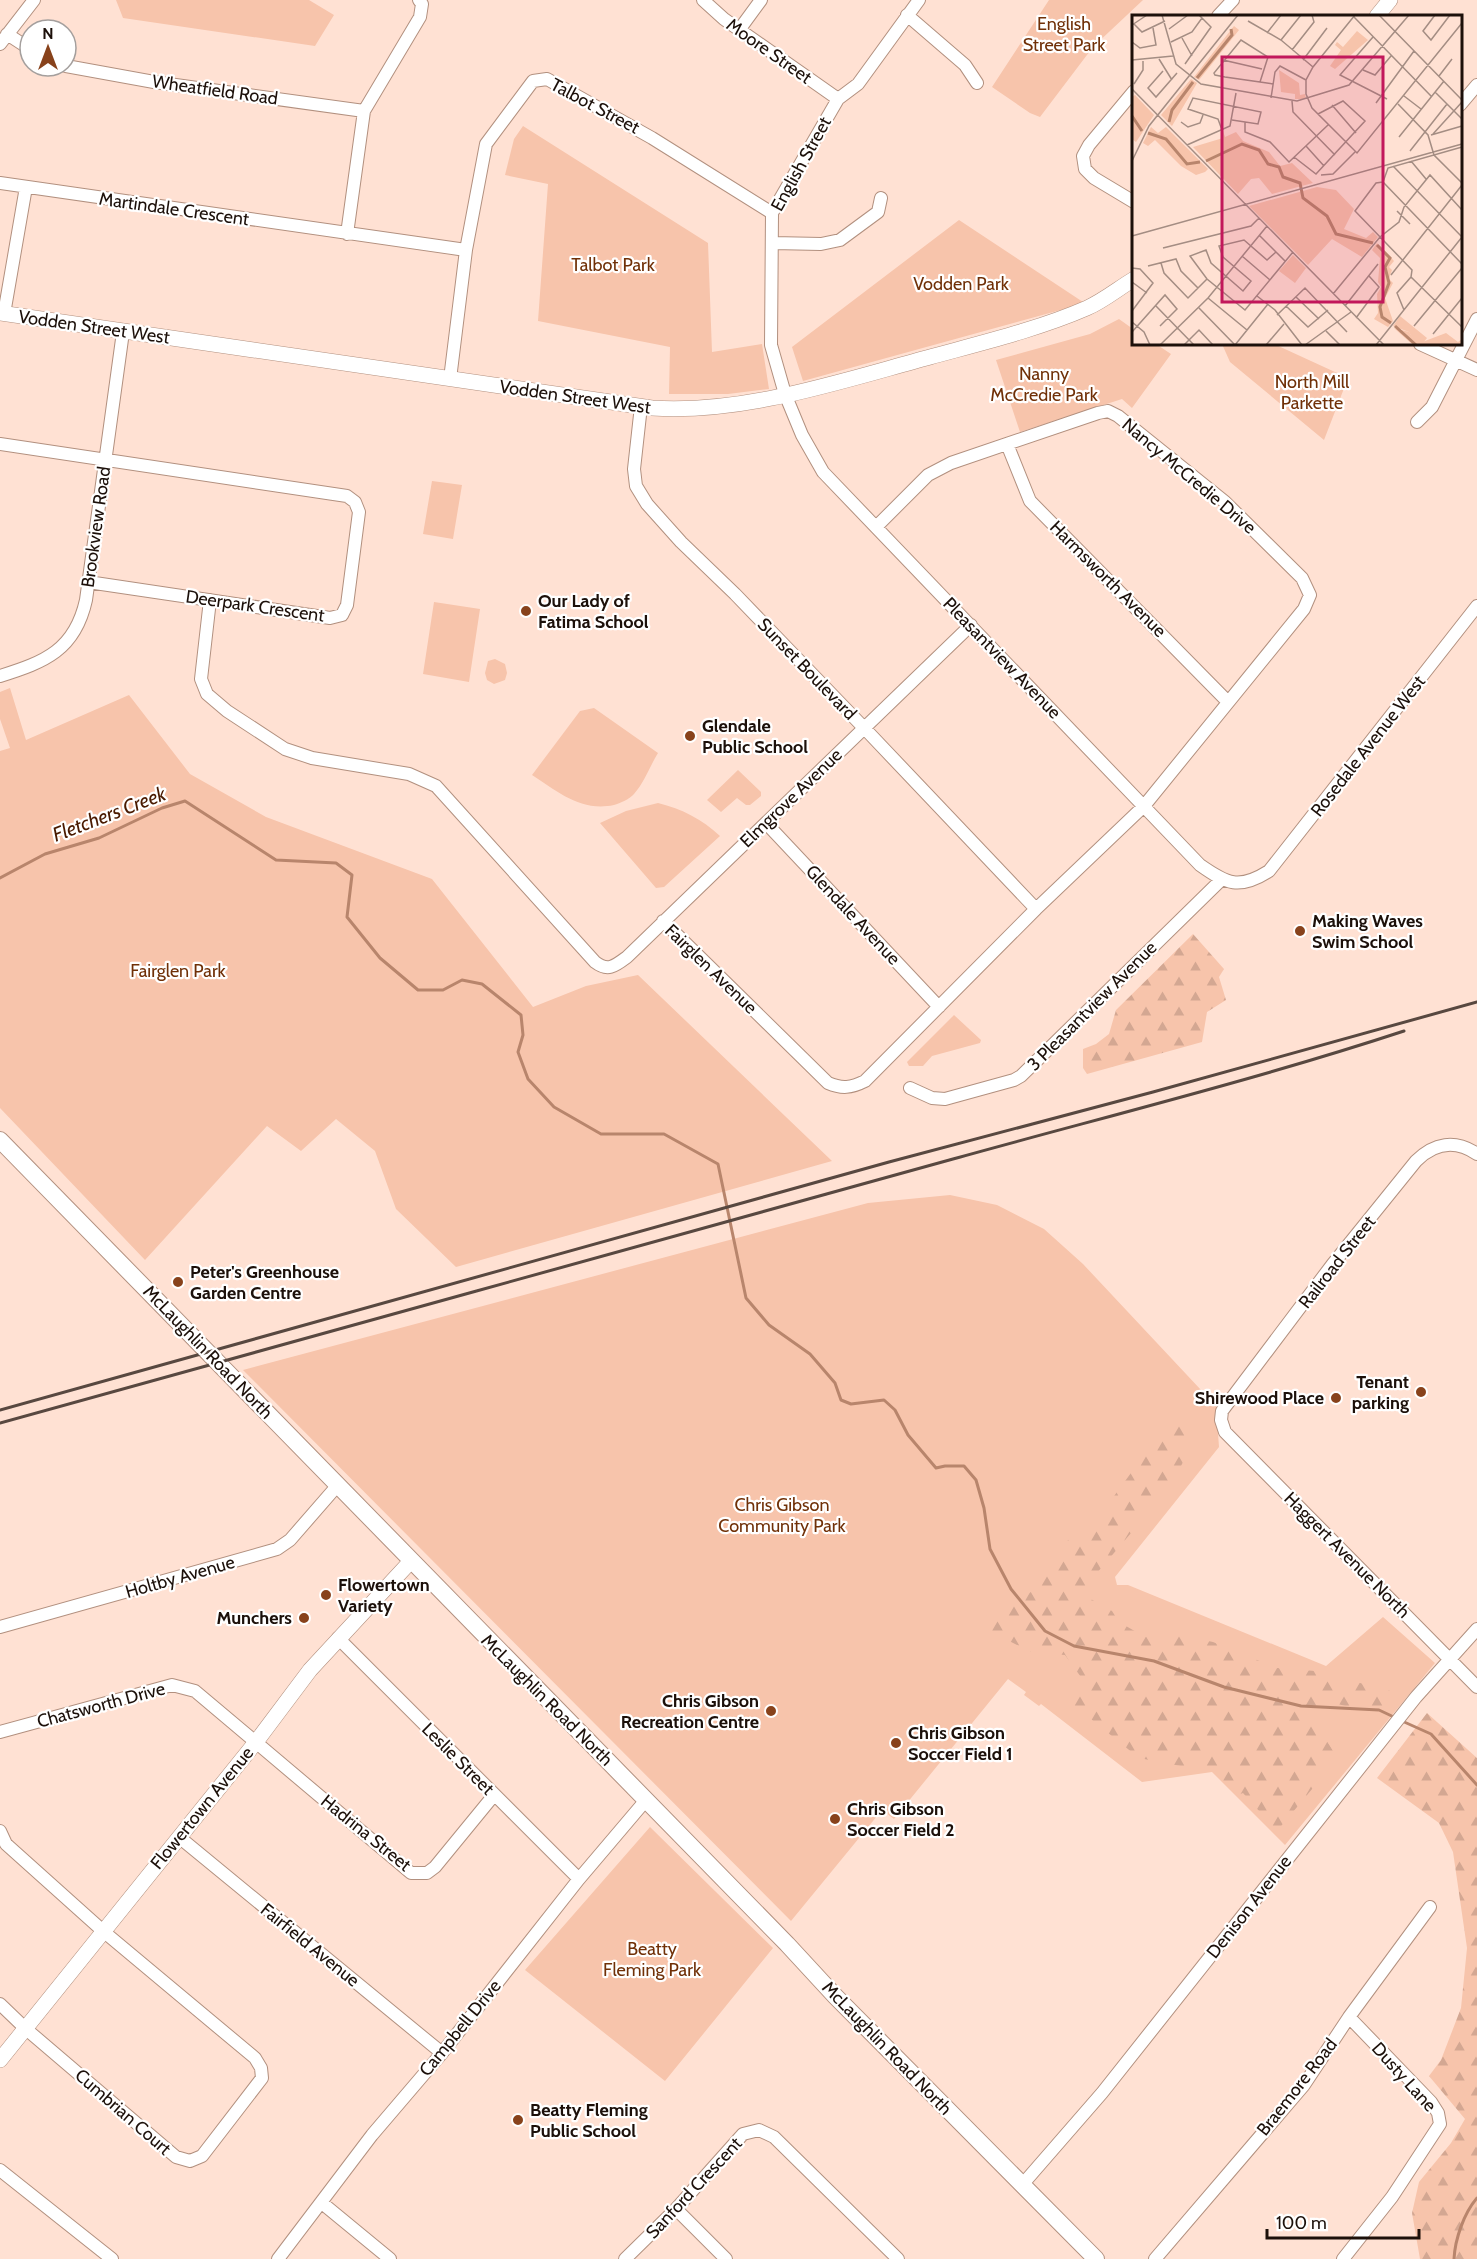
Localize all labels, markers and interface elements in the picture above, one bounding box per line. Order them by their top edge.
park label: English Street Park [1023,13,1106,56]
street label: Moore Street [722,14,816,88]
inset map [1132,15,1462,345]
north arrow [18,18,78,78]
text: N [42,24,54,43]
street label: Wheatfield Road [151,70,279,110]
street label: Talbot Street [547,73,643,139]
street label: English Street [766,113,836,215]
street label: Martindale Crescent [98,188,250,230]
park label: Talbot Park [571,254,656,276]
park label: Vodden Park [913,273,1010,295]
street label: Vodden Street West [17,305,171,349]
park label: Nanny McCredie Park [990,363,1099,406]
park label: North Mill Parkette [1275,371,1350,414]
street label: Vodden Street West [498,375,652,419]
street label: Nancy McCredie Drive [1118,414,1260,538]
street label: Brookview Road [77,465,115,589]
street label: Harmsworth Avenue [1045,516,1171,642]
street label: Deerpark Crescent [184,585,326,627]
place label: Our Lady of Fatima School [538,590,649,633]
street label: Pleasantview Avenue [938,593,1066,723]
marker: Our Lady of Fatima School [519,604,533,618]
street label: Sunset Boulevard [753,614,861,724]
street label: Rosedale Avenue West [1306,671,1430,821]
place label: Glendale Public School [702,715,808,758]
marker: Glendale Public School [683,729,697,743]
street label: Elmgrove Avenue [735,744,847,852]
water label: Fletchers Creek [49,781,170,847]
street label: Glendale Avenue [801,860,905,970]
place label: Making Waves Swim School [1312,910,1423,953]
street label: Fairglen Avenue [660,919,762,1019]
marker: Making Waves Swim School [1293,924,1307,938]
street label: 3 Pleasantview Avenue [1023,937,1161,1075]
park label: Fairglen Park [130,960,227,982]
street label: Railroad Street [1294,1211,1380,1313]
place label: Peter's Greenhouse Garden Centre [190,1261,339,1304]
marker: Peter's Greenhouse Garden Centre [171,1275,185,1289]
street label: McLaughlin Road North [138,1281,278,1423]
place label: Tenant parking [1352,1371,1409,1414]
marker: Tenant parking [1414,1385,1428,1399]
place label: Shirewood Place [1195,1387,1324,1409]
marker: Shirewood Place [1329,1391,1343,1405]
street label: Haggert Avenue North [1279,1487,1415,1623]
park label: Chris Gibson Community Park [718,1494,847,1537]
street label: Holtby Avenue [123,1551,237,1603]
place label: Flowertown Variety [338,1574,430,1617]
marker: Flowertown Variety [319,1588,333,1602]
place label: Munchers [216,1607,292,1629]
marker: Munchers [297,1611,311,1625]
street label: McLaughlin Road North [477,1630,617,1770]
street label: Chatsworth Drive [35,1677,167,1733]
place label: Chris Gibson Recreation Centre [621,1690,759,1733]
marker: Chris Gibson Recreation Centre [764,1704,778,1718]
street label: Leslie Street [417,1718,499,1800]
place label: Chris Gibson Soccer Field 1 [908,1722,1013,1765]
marker: Chris Gibson Soccer Field 1 [889,1736,903,1750]
street label: Flowertown Avenue [146,1742,258,1874]
street label: Hadrina Street [316,1790,416,1876]
place label: Chris Gibson Soccer Field 2 [847,1798,955,1841]
marker: Chris Gibson Soccer Field 2 [828,1812,842,1826]
street label: Denison Avenue [1202,1851,1296,1963]
street label: Fairfield Avenue [256,1898,364,1992]
park label: Beatty Fleming Park [603,1938,702,1981]
street label: Campbell Drive [414,1975,506,2081]
street label: McLaughlin Road North [817,1977,957,2119]
street label: Braemore Road [1252,2034,1342,2140]
street label: Dusty Lane [1367,2038,1441,2116]
street label: Cumbrian Court [70,2064,176,2160]
place label: Beatty Fleming Public School [530,2099,648,2142]
marker: Beatty Fleming Public School [511,2113,525,2127]
street label: Sanford Crescent [641,2133,747,2243]
scale bar [1267,2202,1418,2240]
text: 100 m [1276,2212,1327,2234]

